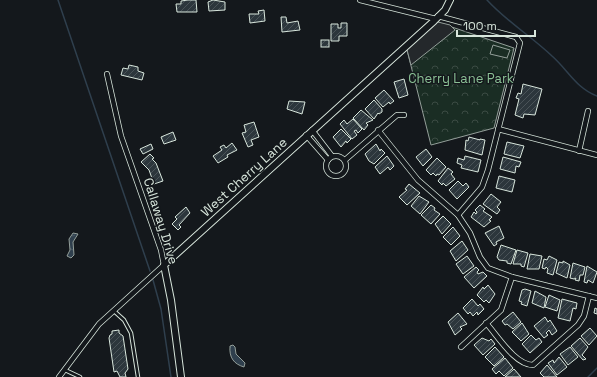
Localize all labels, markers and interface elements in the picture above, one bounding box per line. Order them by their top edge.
scale bar [457,12,535,38]
text: 100 m [463,18,497,34]
park label: Cherry Lane Park [408,70,514,87]
street label: West Cherry Lane [197,134,291,220]
street label: Callaway Drive [140,176,182,266]

